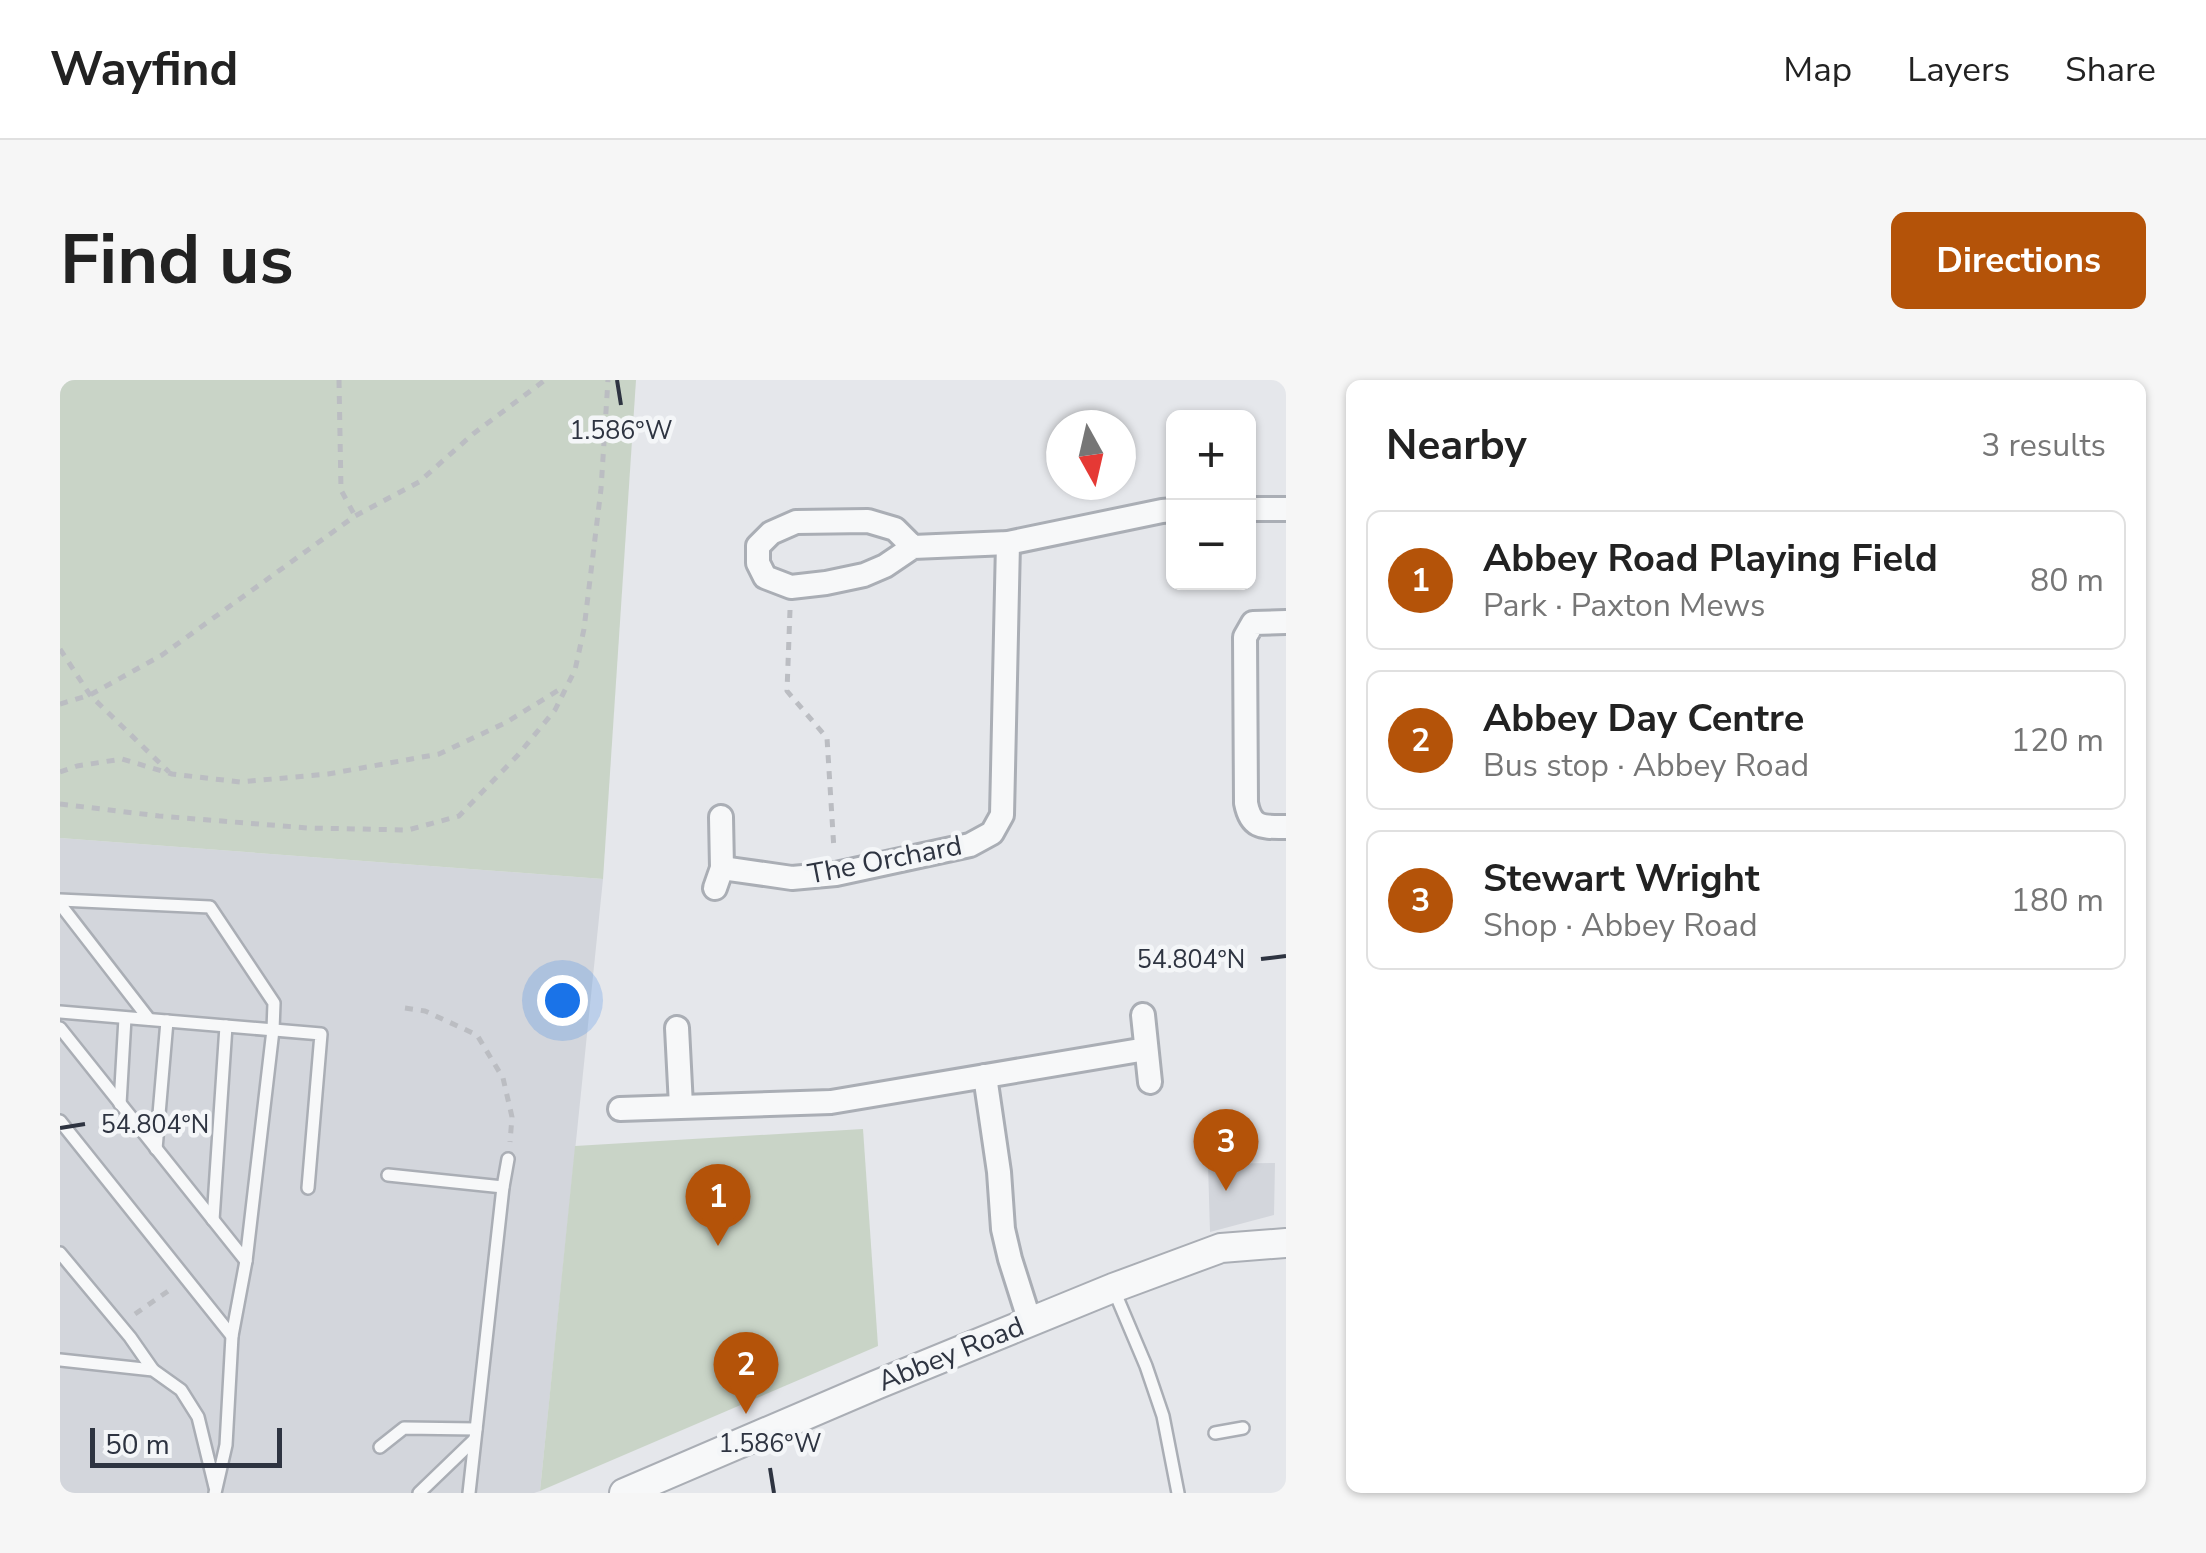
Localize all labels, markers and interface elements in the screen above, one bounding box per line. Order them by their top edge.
text: Wayfind [50,36,238,102]
text: Map [1783,46,1852,93]
text: Layers [1907,46,2010,93]
text: Share [2065,46,2156,93]
text: Find us [60,212,294,308]
button: Directions [1891,212,2146,309]
north arrow [1046,410,1136,500]
map controls [1166,410,1256,590]
button: + [1166,410,1256,500]
text: 1.586°W [570,414,672,448]
text: Nearby [1386,417,1527,474]
text: 3 results [1981,424,2106,467]
button: − [1166,500,1256,590]
text: Abbey Road Playing Field [1483,533,1938,584]
text: 1 [1411,559,1430,602]
text: 80 m [2030,559,2104,602]
text: Park · Paxton Mews [1483,584,1765,627]
text: Abbey Day Centre [1483,693,1804,744]
text: 2 [1411,719,1430,762]
text: 120 m [2011,719,2104,762]
text: Bus stop · Abbey Road [1483,744,1809,787]
street label: The Orchard [805,826,965,894]
text: Stewart Wright [1483,853,1760,904]
text: 3 [1411,879,1430,922]
text: 180 m [2011,879,2104,922]
text: Shop · Abbey Road [1483,904,1758,947]
text: 54.804°N [1137,943,1245,977]
your location [537,975,588,1026]
text: 54.804°N [101,1108,209,1142]
pin: 3 [1194,1108,1258,1191]
pin: 1 [686,1164,750,1246]
street label: Abbey Road [872,1307,1030,1401]
pin: 2 [714,1332,778,1414]
scale bar [90,1423,282,1468]
text: 50 m [105,1426,170,1464]
text: 1.586°W [719,1427,821,1461]

